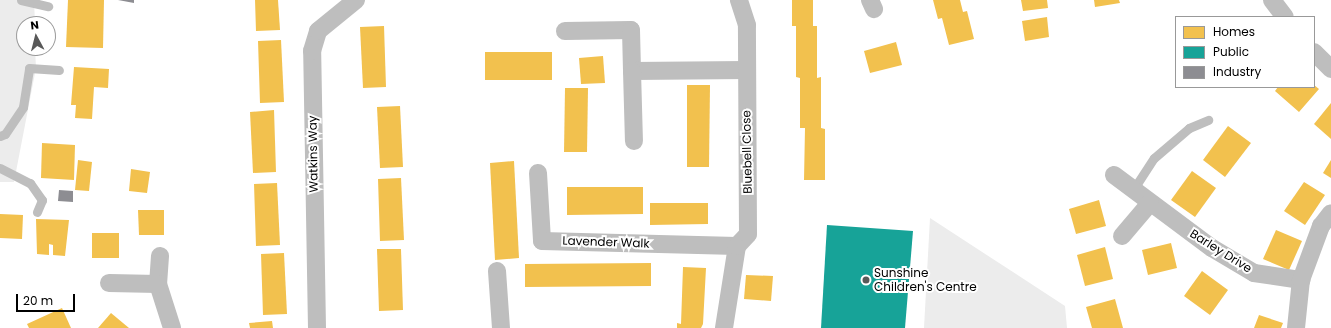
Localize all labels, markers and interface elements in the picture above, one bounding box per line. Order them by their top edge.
north arrow [16,16,56,56]
legend [1175,16,1315,88]
text: N [30,17,40,34]
text: Homes [1213,23,1255,40]
text: Public [1213,43,1249,60]
text: Industry [1213,63,1261,80]
street label: Bluebell Close [739,110,755,194]
street label: Watkins Way [305,115,321,193]
street label: Barley Drive [1187,226,1255,276]
street label: Lavender Walk [562,233,650,251]
place label: Sunshine Children's Centre [874,266,977,294]
marker: Sunshine Children's Centre [861,275,871,285]
scale bar [18,286,77,312]
text: 20 m [23,292,53,309]

